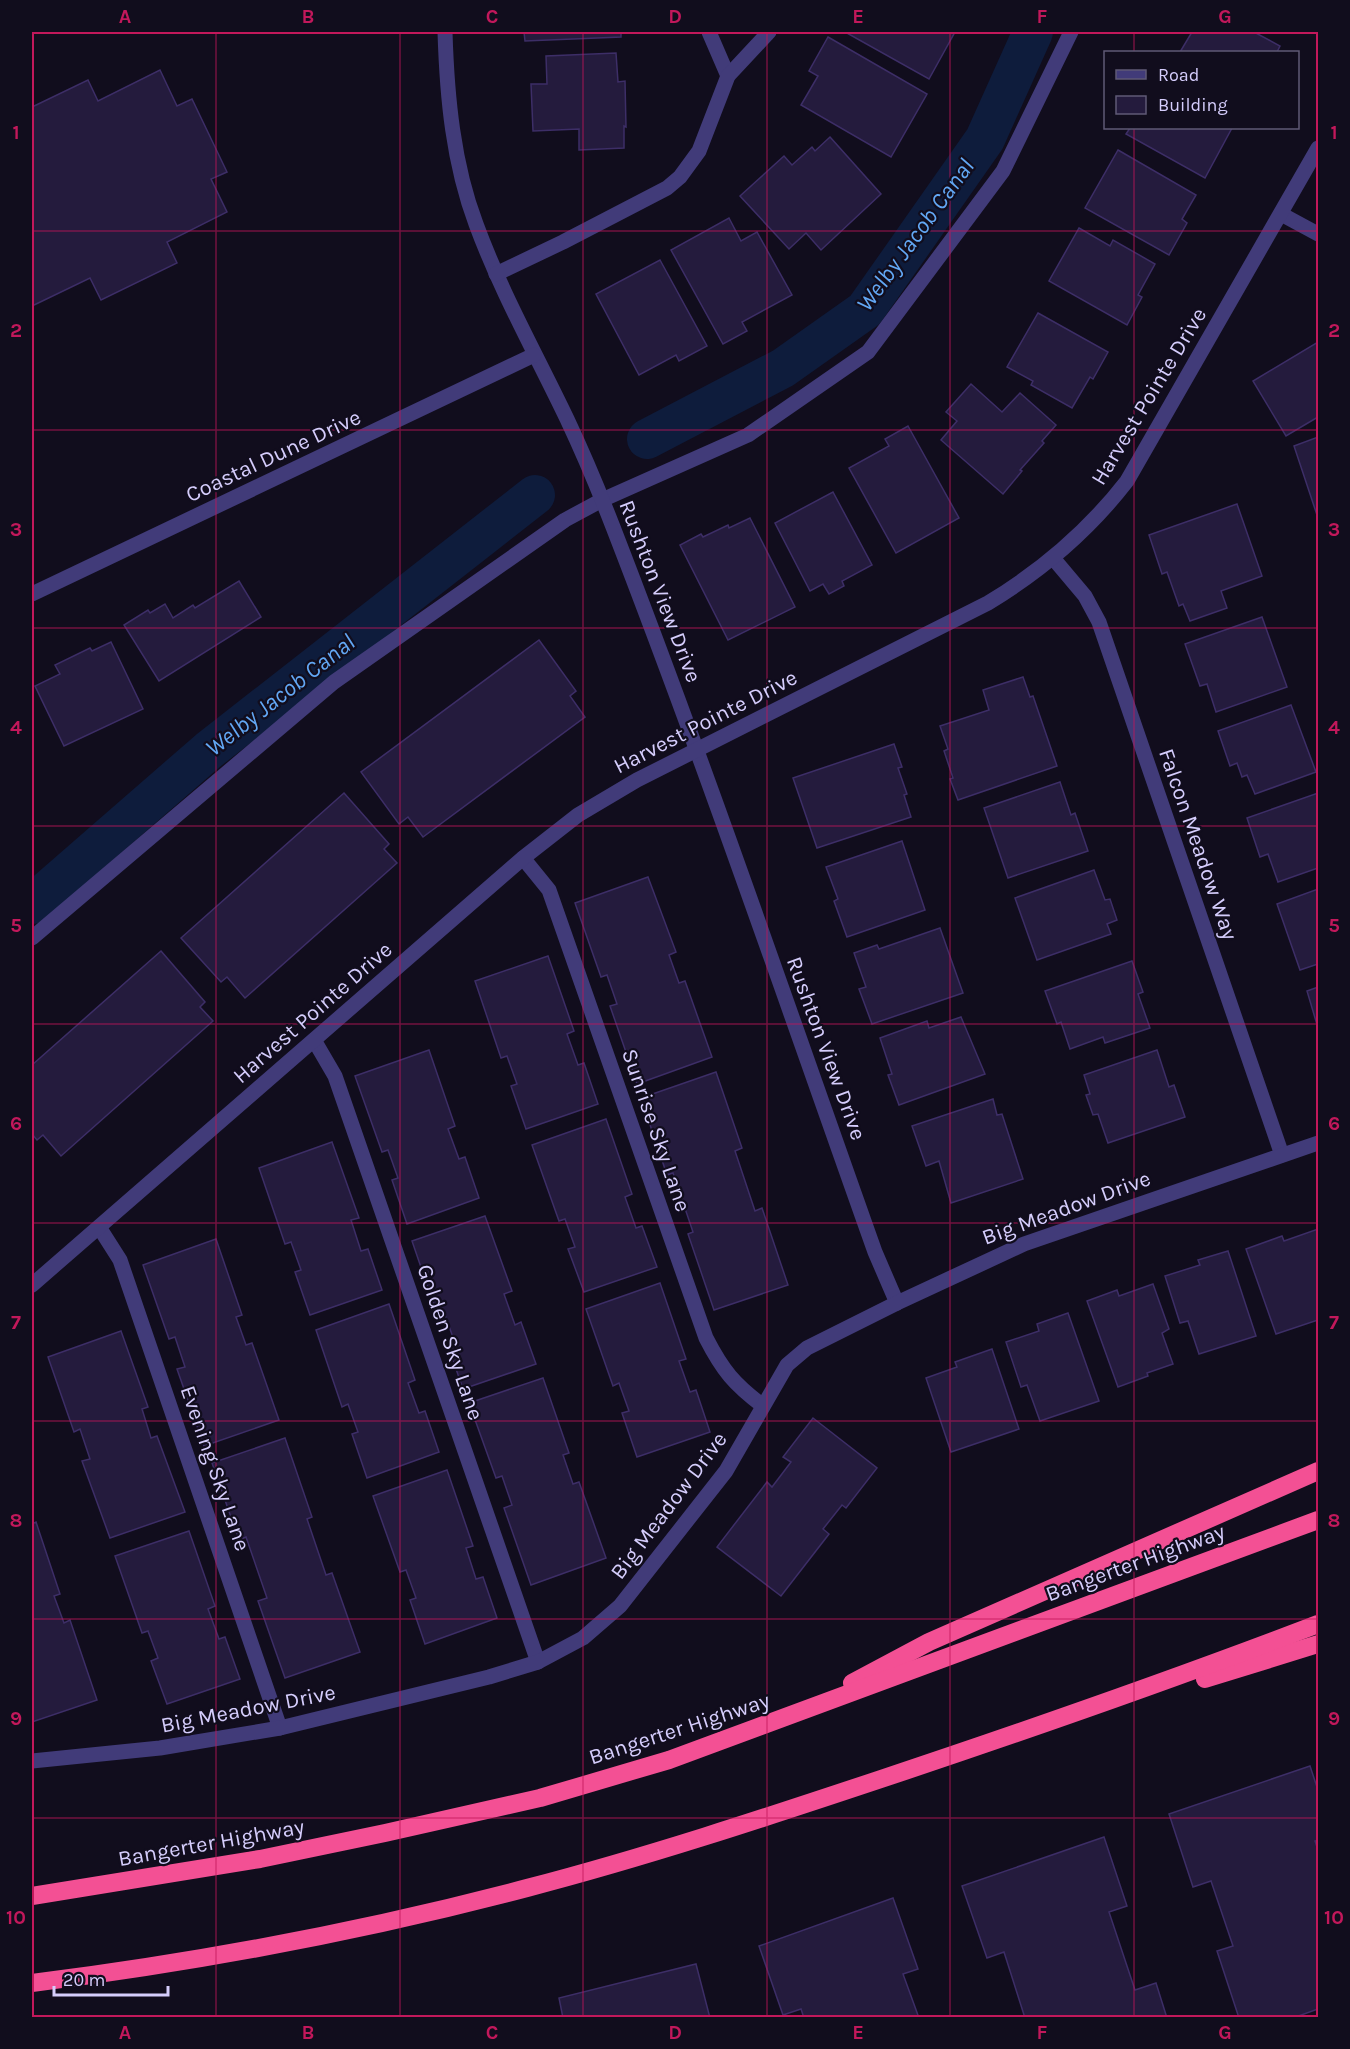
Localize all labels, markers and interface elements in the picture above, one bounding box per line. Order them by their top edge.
text: A [119,5,132,28]
text: B [302,5,314,28]
text: C [486,5,498,28]
text: D [668,5,682,28]
text: E [852,5,864,28]
text: F [1037,5,1048,28]
text: G [1218,5,1232,28]
legend [1104,51,1299,129]
text: Road [1158,64,1199,86]
text: Building [1158,94,1228,116]
text: 1 [12,121,20,144]
text: 1 [1330,121,1338,144]
water label: Welby Jacob Canal [850,153,980,317]
street label: Harvest Pointe Drive [1086,303,1212,490]
text: 2 [10,319,22,342]
text: 2 [1328,319,1340,342]
street label: Coastal Dune Drive [182,404,365,508]
street label: Rushton View Drive [613,497,707,686]
text: 3 [10,518,22,541]
text: 3 [1328,518,1340,541]
water label: Welby Jacob Canal [200,628,360,762]
street label: Harvest Pointe Drive [609,664,802,779]
text: 4 [10,716,22,739]
text: 4 [1328,716,1340,739]
street label: Falcon Meadow Way [1153,745,1243,943]
text: 5 [10,914,22,937]
text: 5 [1328,914,1340,937]
street label: Harvest Pointe Drive [228,937,398,1089]
street label: Rushton View Drive [781,953,871,1144]
street label: Sunrise Sky Lane [616,1046,696,1215]
text: 6 [10,1112,22,1135]
text: 6 [1328,1112,1340,1135]
street label: Big Meadow Drive [978,1165,1154,1251]
street label: Golden Sky Lane [411,1261,489,1424]
text: 7 [11,1311,21,1334]
text: 7 [1329,1311,1339,1334]
street label: Evening Sky Lane [175,1382,256,1554]
street label: Big Meadow Drive [605,1427,733,1584]
text: 8 [10,1509,22,1532]
text: 8 [1328,1509,1340,1532]
street label: Bangerter Highway [1042,1518,1228,1607]
street label: Big Meadow Drive [159,1679,338,1739]
street label: Bangerter Highway [586,1687,773,1770]
text: 9 [10,1707,22,1730]
text: 9 [1328,1707,1340,1730]
street label: Bangerter Highway [116,1814,306,1872]
text: 10 [6,1906,26,1929]
text: 10 [1324,1906,1344,1929]
scale bar [54,1959,168,1997]
text: 20 m [63,1969,105,1991]
text: A [119,2021,132,2044]
text: B [302,2021,314,2044]
text: C [486,2021,498,2044]
text: D [668,2021,682,2044]
text: E [852,2021,864,2044]
text: F [1037,2021,1048,2044]
text: G [1218,2021,1232,2044]

